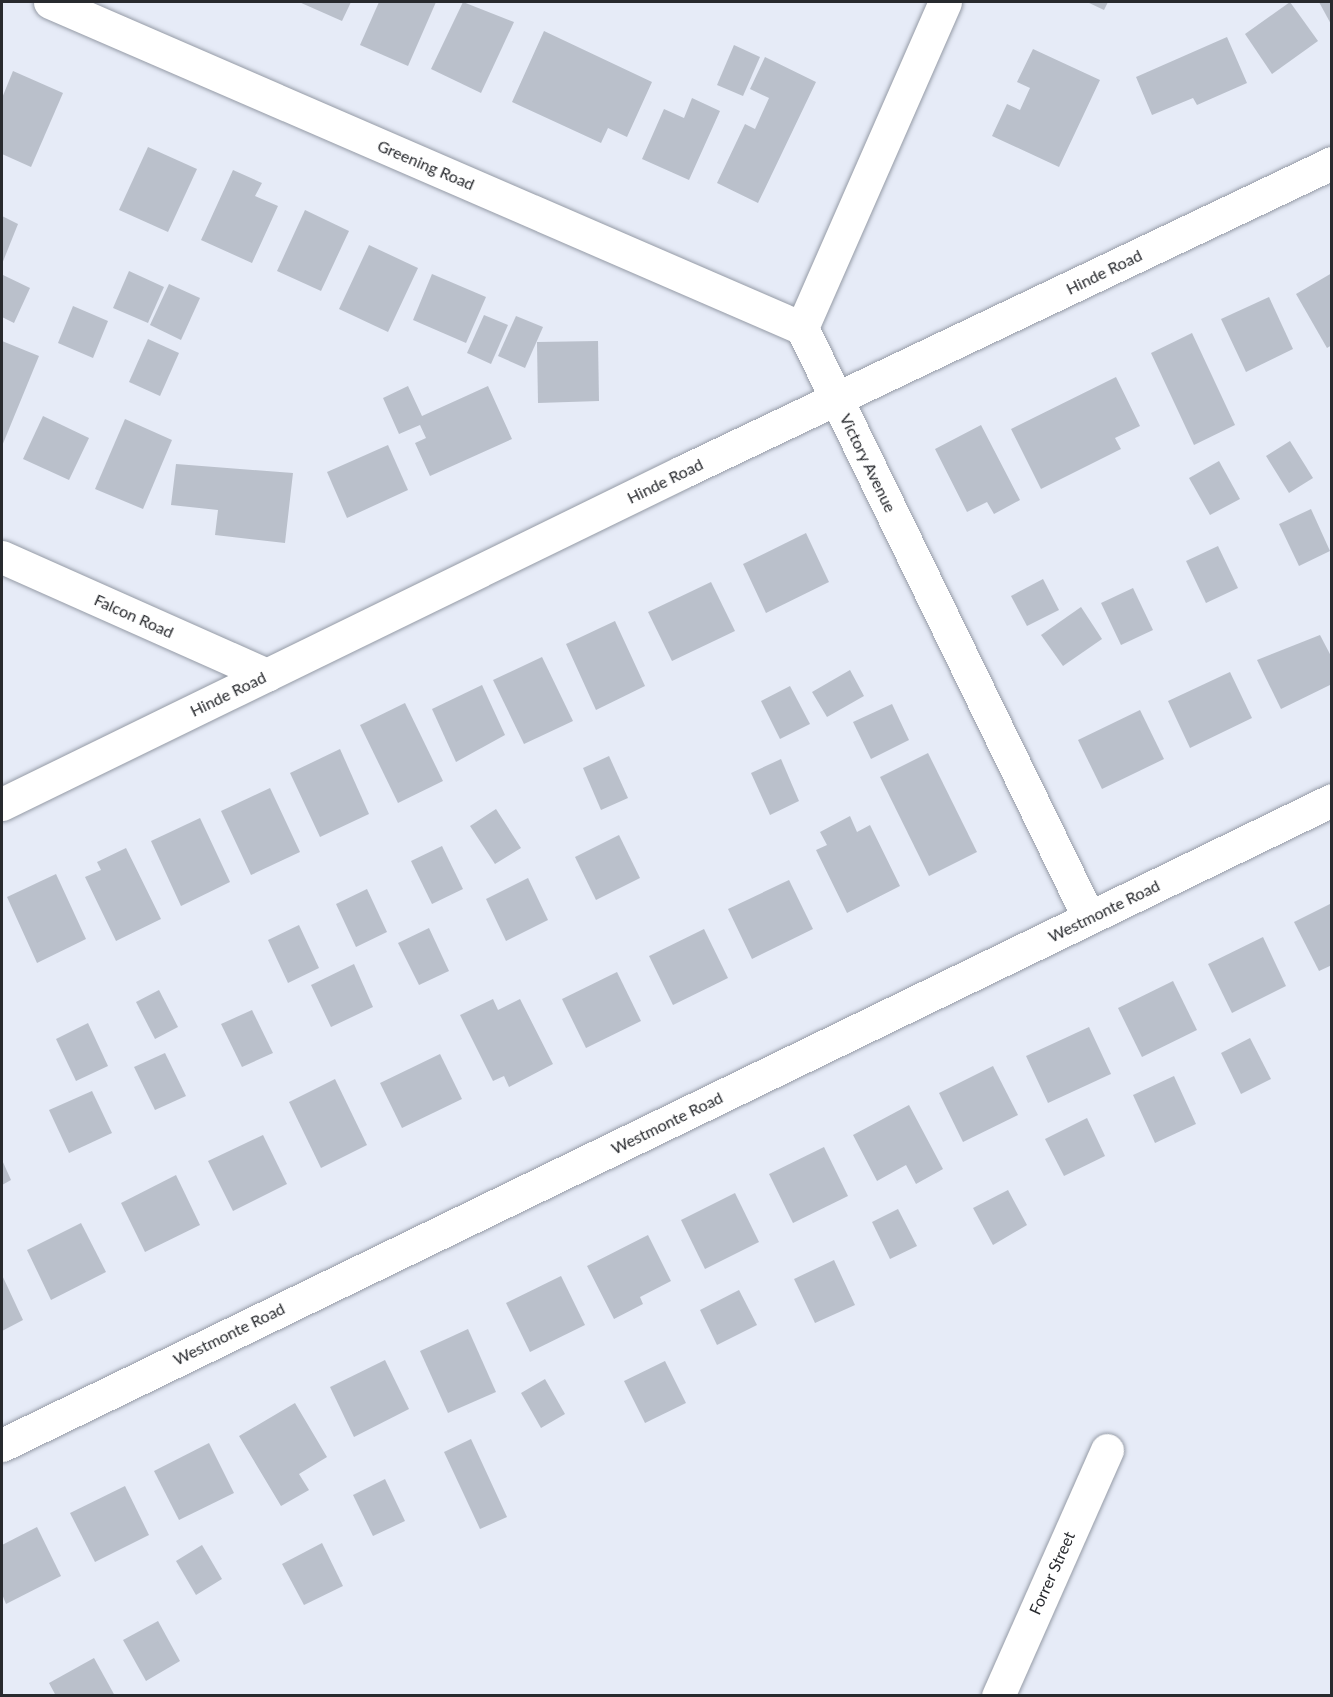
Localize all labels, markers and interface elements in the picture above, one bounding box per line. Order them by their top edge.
street label: Greening Road [375,136,477,194]
street label: Hinde Road [1063,245,1145,299]
street label: Victory Avenue [836,410,900,516]
street label: Hinde Road [624,454,706,508]
street label: Falcon Road [91,590,177,642]
street label: Hinde Road [187,667,269,721]
street label: Westmonte Road [1045,876,1163,946]
street label: Westmonte Road [608,1088,726,1158]
street label: Westmonte Road [170,1299,288,1369]
street label: Forrer Street [1025,1528,1079,1618]

